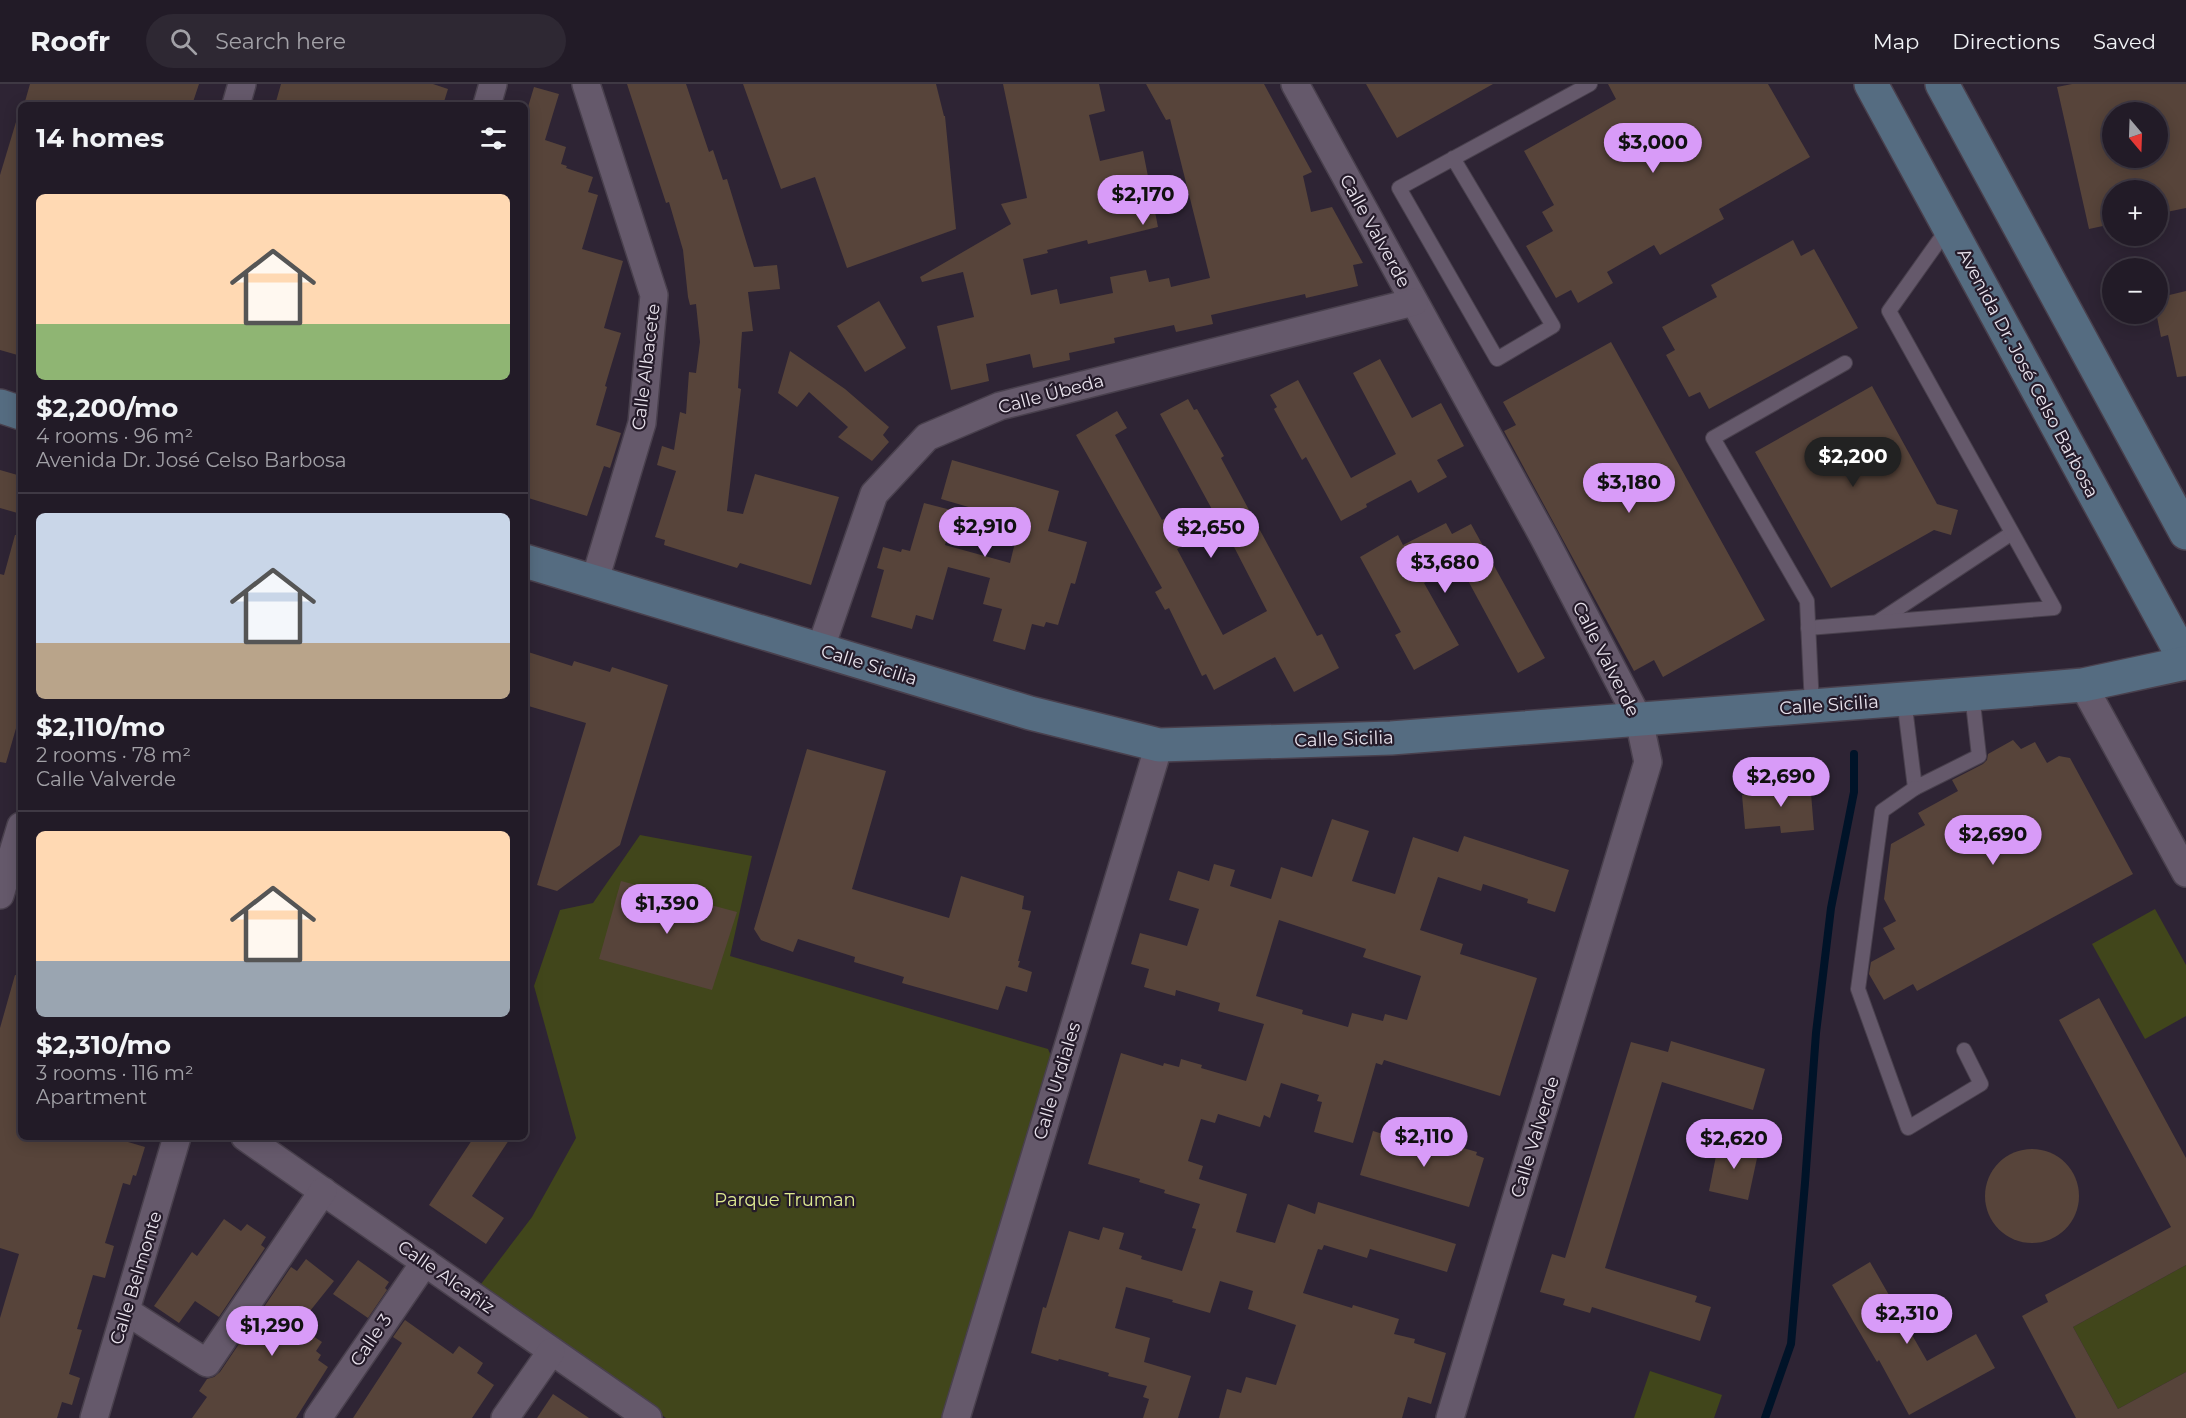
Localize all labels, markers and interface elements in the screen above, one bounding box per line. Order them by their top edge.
search box [146,14,566,68]
text: Roofr [30,24,110,58]
icon: search [167,25,200,58]
text: Search here [215,28,346,55]
text: Map [1873,29,1919,54]
text: Directions [1952,29,2060,54]
text: Saved [2093,29,2156,54]
north arrow [2102,102,2168,168]
map controls [2102,102,2168,324]
text: 14 homes [36,122,164,154]
icon: filters [477,122,510,155]
pin: $3,000 [1604,123,1702,174]
text: $3,000 [1618,130,1688,154]
street label: Calle Valverde [1335,171,1415,292]
pin: $2,170 [1094,175,1192,226]
button: + [2102,180,2168,246]
text: $2,170 [1111,182,1175,206]
icon: home [219,233,327,341]
street label: Avenida Dr. José Celso Barbosa [1953,244,2103,502]
button: − [2102,258,2168,324]
street label: Calle Albacete [627,302,665,432]
street label: Calle Úbeda [996,369,1106,419]
text: $2,200/mo [36,392,178,424]
text: 4 rooms · 96 m² [36,424,193,448]
pin: $2,200 [1804,437,1902,488]
text: $2,200 [1818,444,1888,468]
text: Avenida Dr. José Celso Barbosa [36,448,347,472]
pin: $3,180 [1580,463,1678,514]
text: $3,180 [1597,470,1661,494]
pin: $2,910 [936,507,1034,558]
pin: $2,650 [1162,508,1260,559]
text: $2,910 [953,514,1017,538]
text: $2,650 [1177,515,1245,539]
pin: $3,680 [1396,543,1494,594]
text: $3,680 [1410,550,1480,574]
icon: home [219,552,327,660]
street label: Calle Valverde [1568,598,1644,720]
street label: Calle Sicilia [818,640,920,690]
street label: Calle Sicilia [1779,691,1879,719]
text: $2,110/mo [36,711,165,743]
street label: Calle Sicilia [1294,726,1394,752]
text: 2 rooms · 78 m² [36,743,191,767]
pin: $2,690 [1732,757,1830,808]
text: $2,690 [1747,764,1815,788]
text: Calle Valverde [36,767,176,791]
pin: $2,690 [1944,815,2042,866]
text: $2,690 [1959,822,2027,846]
icon: home [219,870,327,978]
pin: $1,390 [618,884,716,935]
text: $1,390 [635,891,699,915]
street label: Calle Urdiales [1029,1019,1085,1143]
text: $2,310/mo [36,1029,171,1061]
text: 3 rooms · 116 m² [36,1061,194,1085]
street label: Calle Valverde [1506,1073,1564,1200]
text: Apartment [36,1085,147,1109]
pin: $2,110 [1375,1117,1473,1168]
pin: $2,620 [1685,1119,1783,1170]
text: $2,110 [1395,1124,1453,1148]
text: $2,620 [1700,1126,1768,1150]
park label: Parque Truman [714,1189,856,1211]
street label: Calle Belmonte [105,1209,167,1347]
street label: Calle Alcañiz [393,1236,499,1318]
pin: $2,310 [1858,1294,1956,1345]
text: $2,310 [1875,1301,1939,1325]
pin: $1,290 [223,1306,321,1357]
street label: Calle 3 [345,1310,397,1370]
text: $1,290 [240,1313,304,1337]

